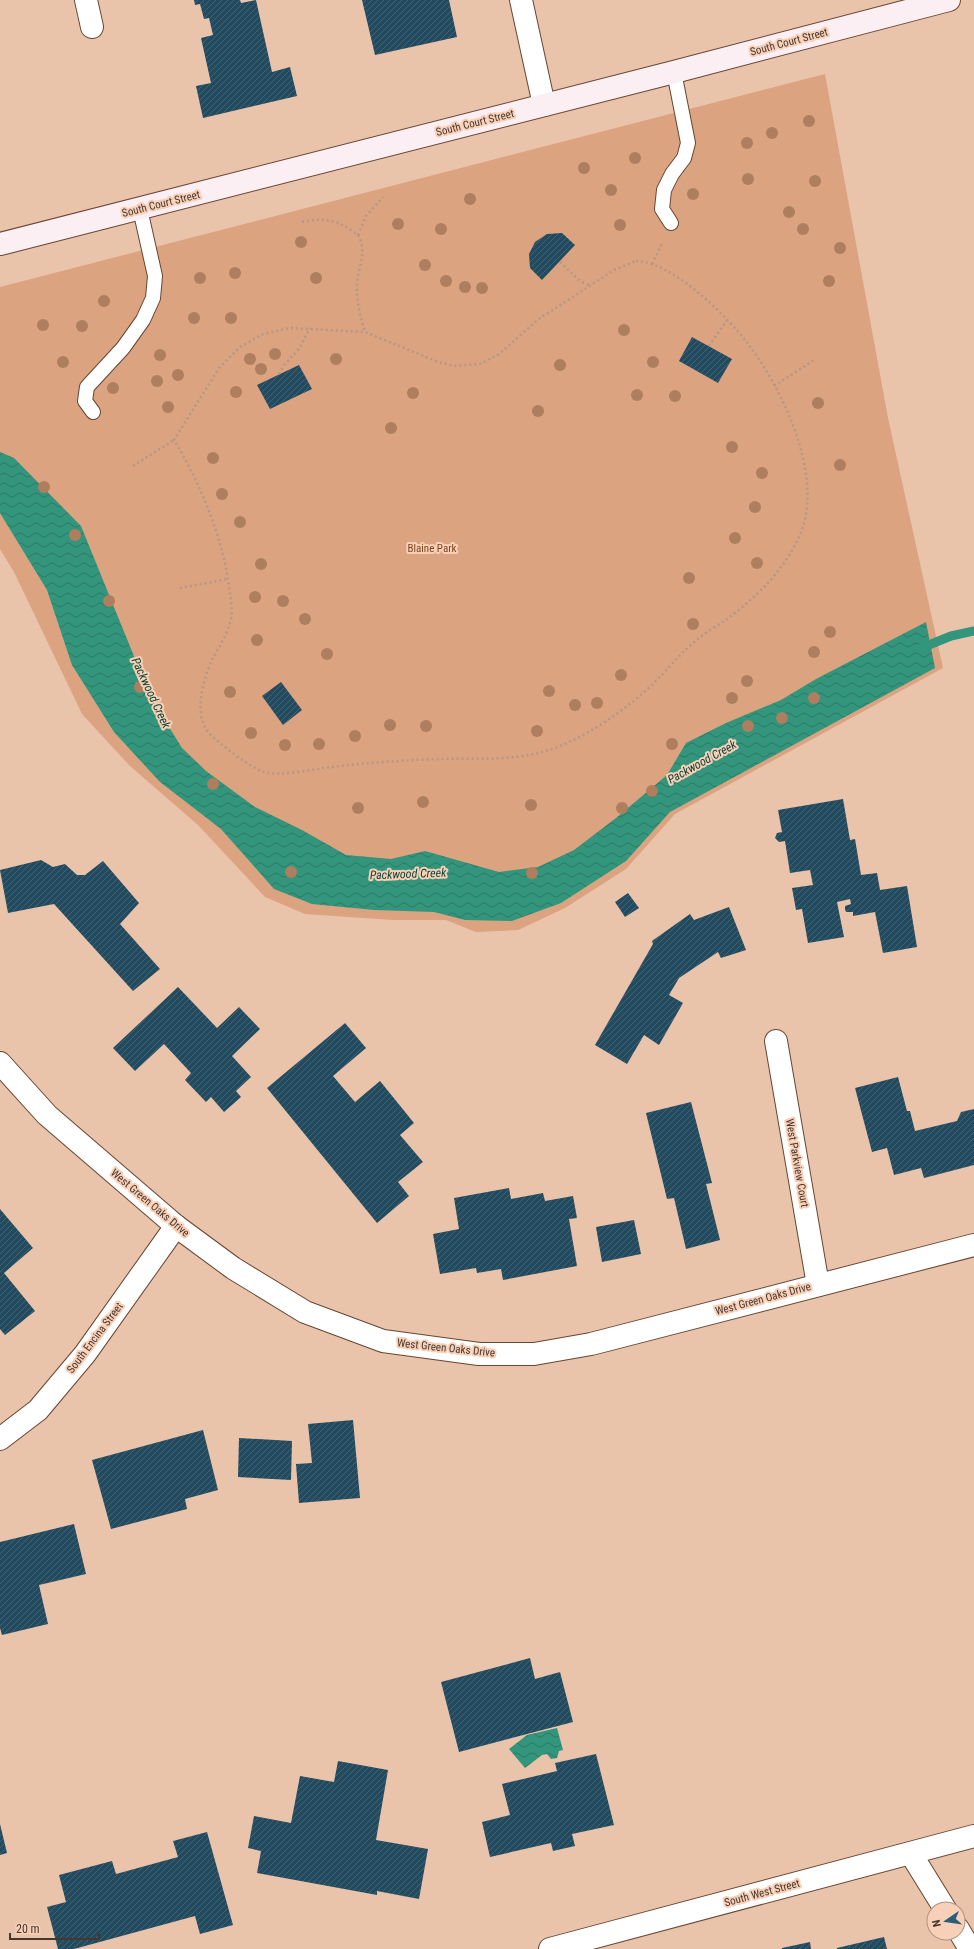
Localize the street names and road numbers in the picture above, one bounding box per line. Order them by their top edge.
street label: South Court Street [749,25,829,59]
street label: South Court Street [435,107,515,139]
street label: South Court Street [121,188,201,220]
street label: West Parkview Court [783,1118,811,1208]
street label: West Green Oaks Drive [108,1166,192,1240]
street label: West Green Oaks Drive [714,1280,812,1318]
street label: South Encina Street [64,1300,126,1376]
street label: West Green Oaks Drive [396,1336,496,1360]
street label: South West Street [723,1877,801,1909]

